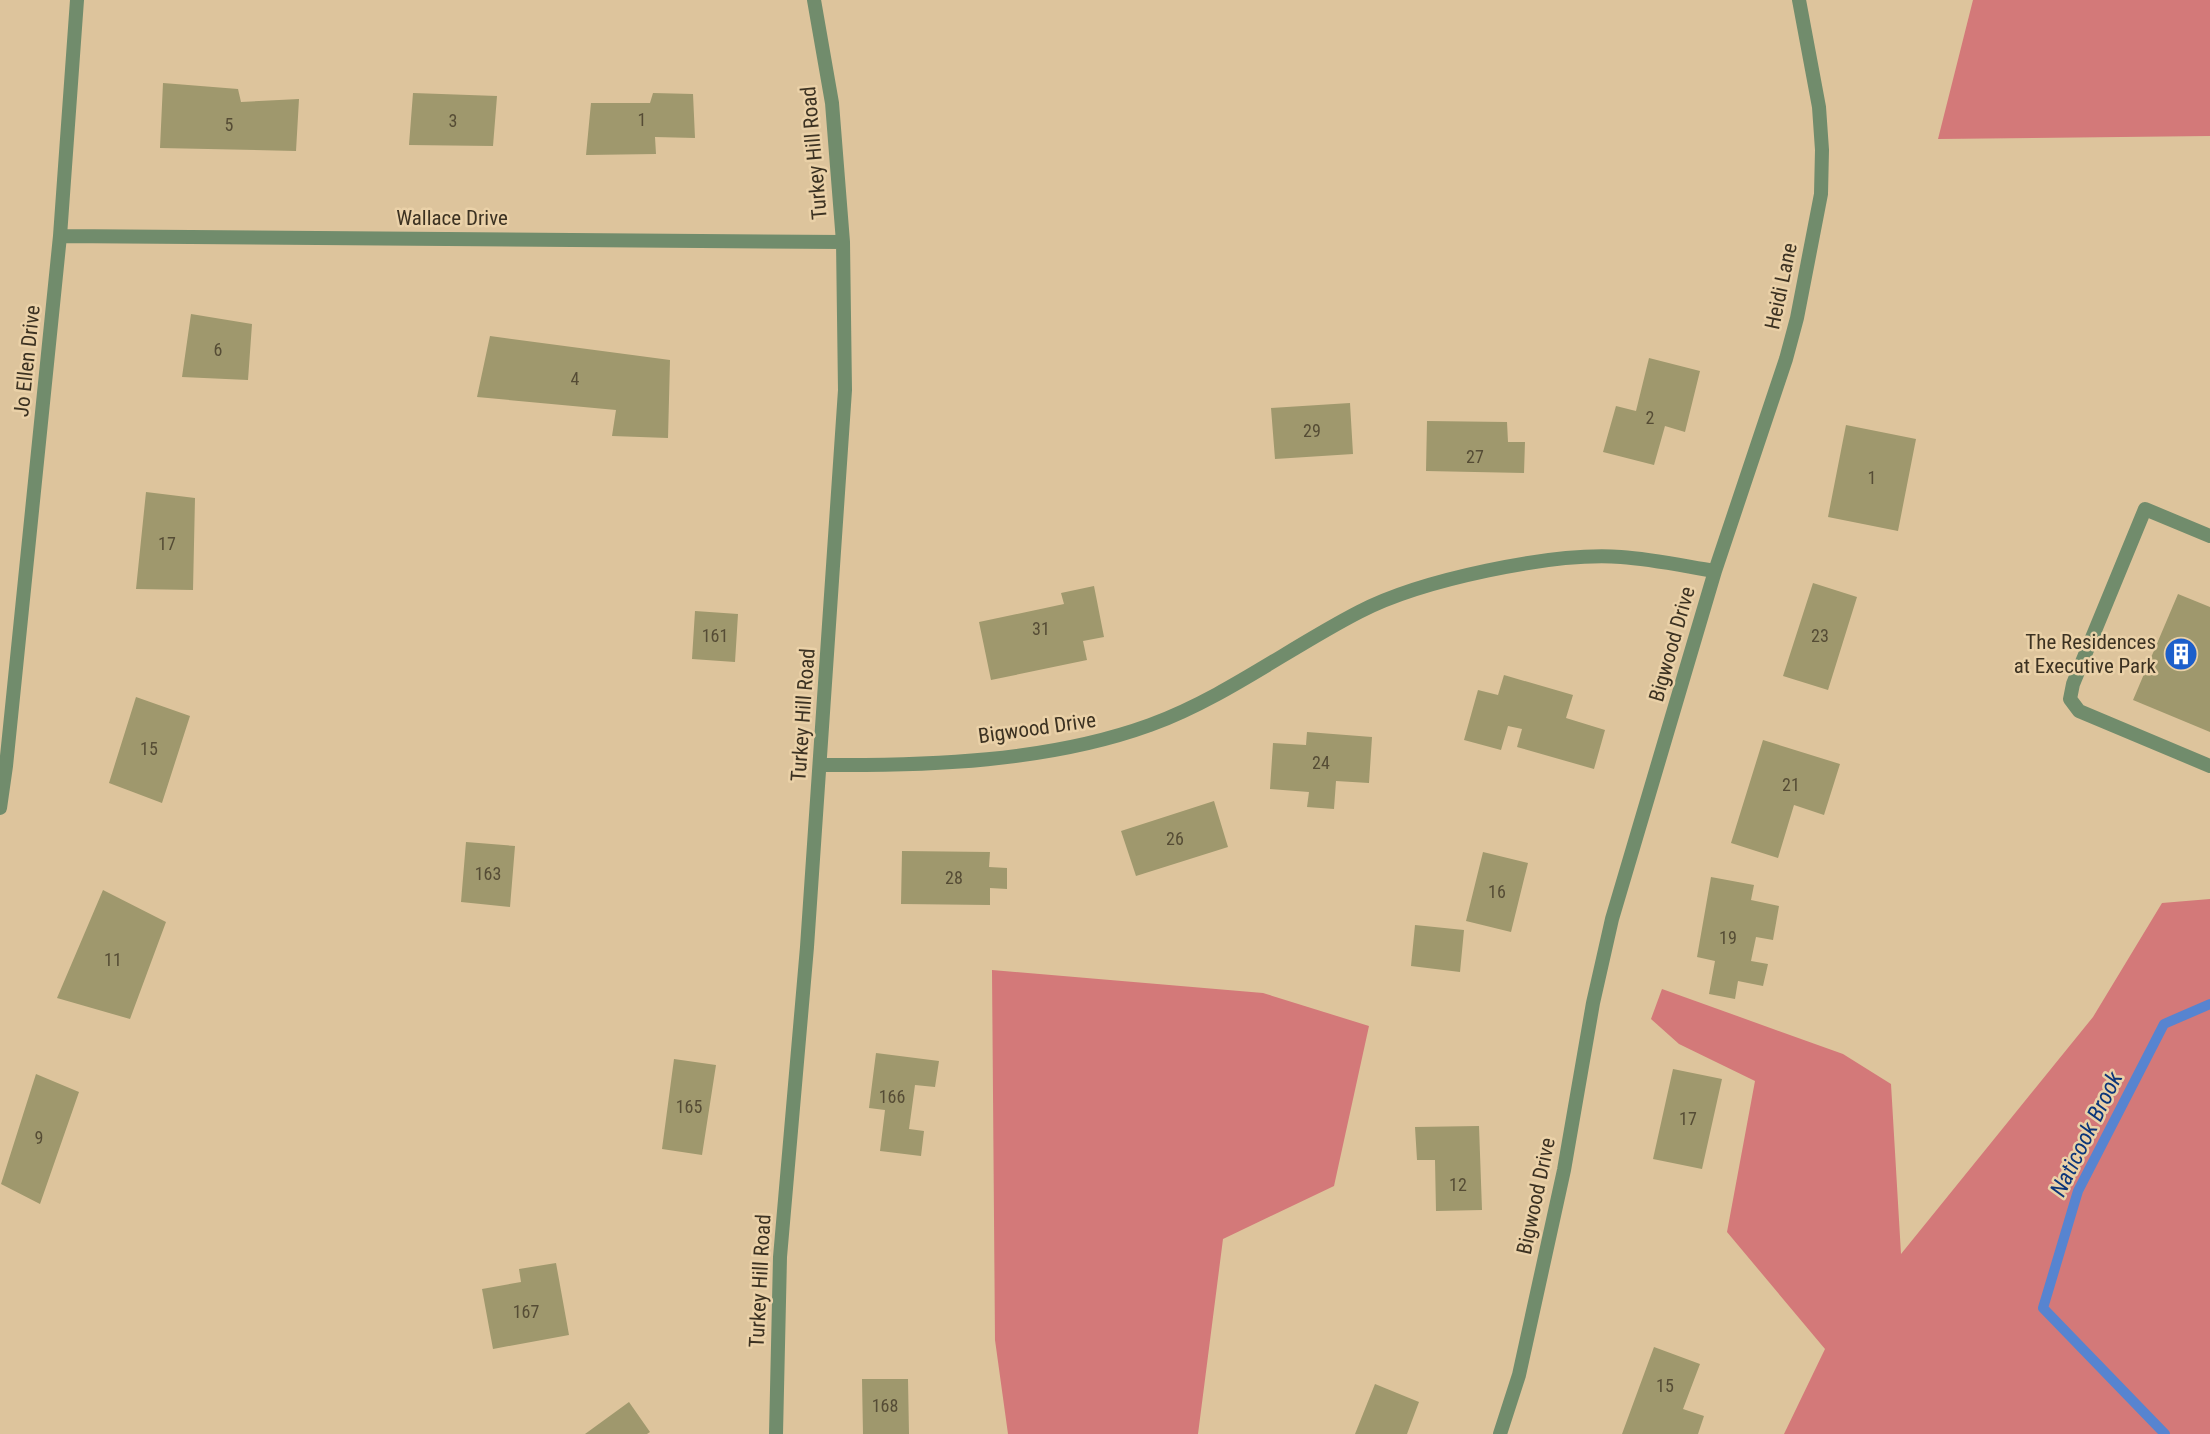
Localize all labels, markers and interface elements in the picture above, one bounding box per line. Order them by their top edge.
street label: Turkey Hill Road [796,85,832,221]
house number: 1 [638,109,646,130]
house number: 3 [449,110,457,131]
house number: 5 [225,114,234,135]
street label: Wallace Drive [396,206,508,230]
street label: Heidi Lane [1760,240,1802,331]
street label: Jo Ellen Drive [9,304,45,418]
house number: 6 [214,339,222,360]
house number: 4 [571,368,580,389]
house number: 2 [1646,407,1655,428]
house number: 29 [1303,420,1321,441]
house number: 27 [1466,446,1484,467]
house number: 1 [1868,467,1876,488]
house number: 17 [158,533,176,554]
street label: Bigwood Drive [1644,584,1700,704]
house number: 31 [1032,618,1050,639]
house number: 161 [702,625,728,646]
house number: 23 [1811,625,1829,646]
place label: The Residences at Executive Park [2014,630,2157,678]
building icon: The Residences at Executive Park [2162,635,2200,673]
street label: Turkey Hill Road [786,648,820,782]
street label: Bigwood Drive [977,708,1097,748]
house number: 15 [140,738,158,759]
house number: 24 [1312,752,1330,773]
house number: 21 [1782,774,1800,795]
house number: 26 [1166,828,1184,849]
house number: 163 [475,863,501,884]
house number: 28 [945,867,963,888]
house number: 16 [1488,881,1506,902]
house number: 19 [1719,927,1737,948]
house number: 11 [104,949,122,970]
water label: Naticook Brook [2045,1067,2129,1201]
house number: 166 [879,1086,905,1107]
house number: 165 [676,1096,702,1117]
house number: 17 [1679,1108,1697,1129]
house number: 9 [35,1127,43,1148]
street label: Bigwood Drive [1512,1135,1560,1256]
house number: 12 [1449,1174,1467,1195]
street label: Turkey Hill Road [745,1214,775,1348]
house number: 167 [513,1301,539,1322]
house number: 15 [1656,1375,1674,1396]
house number: 168 [872,1395,898,1416]

